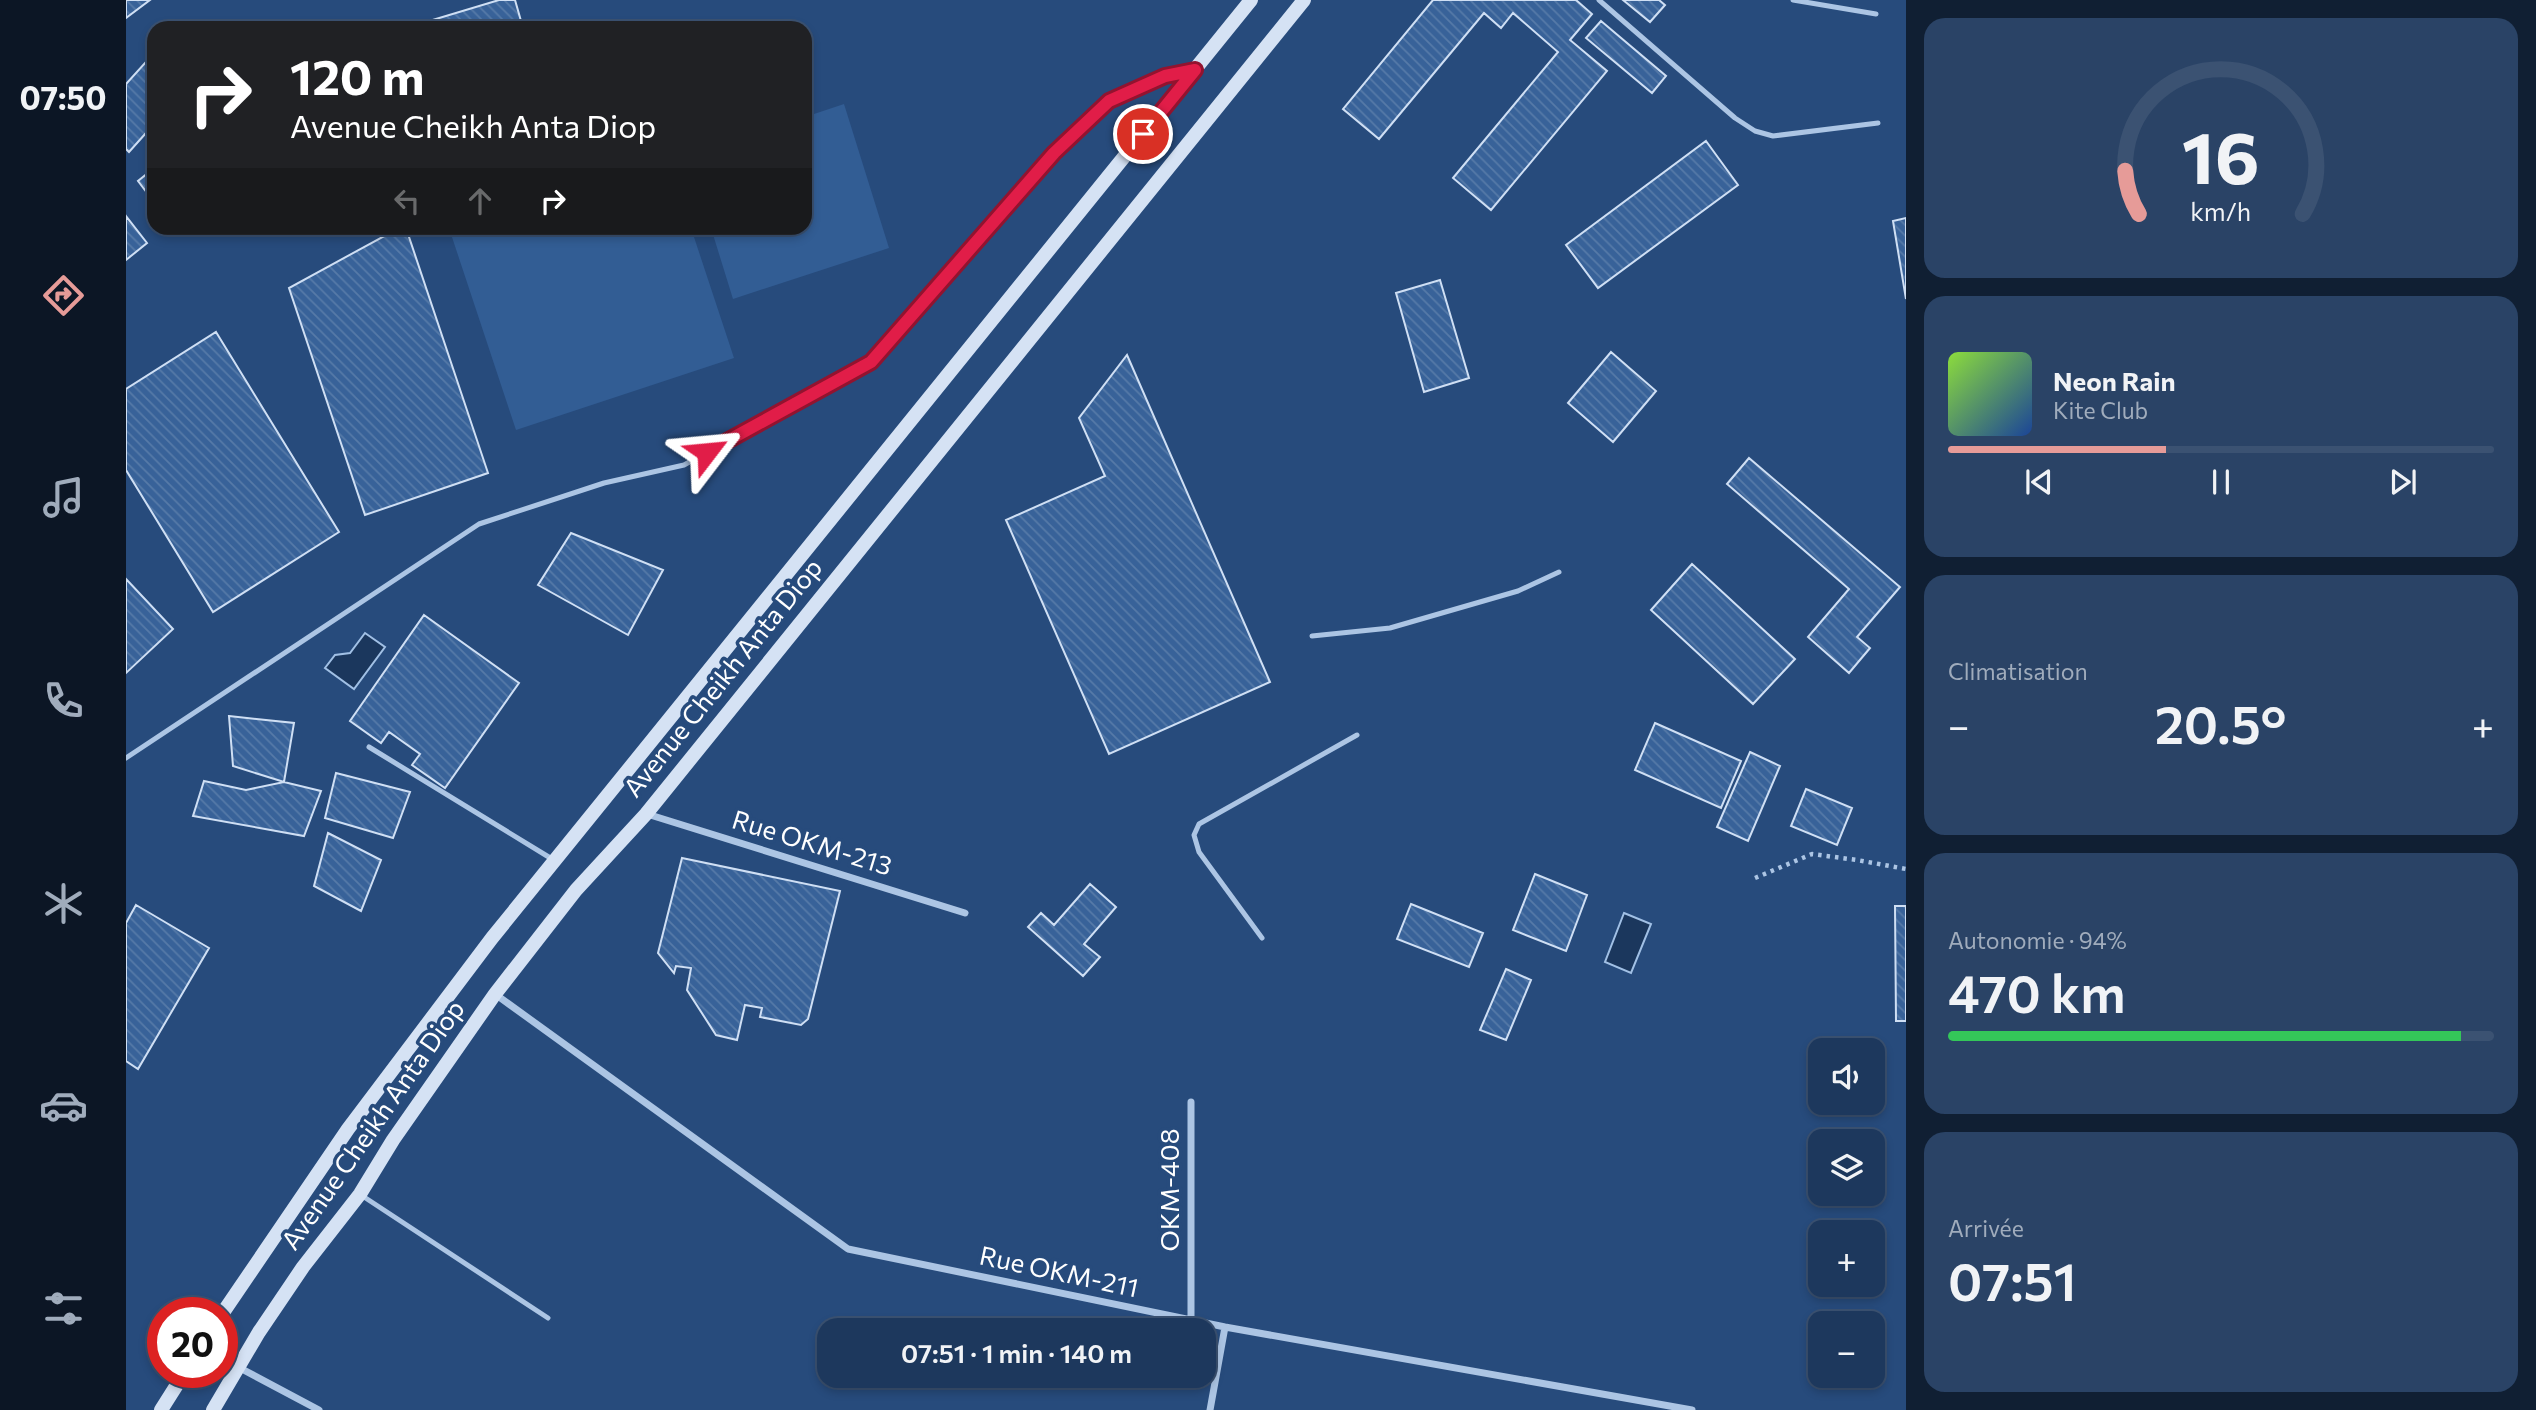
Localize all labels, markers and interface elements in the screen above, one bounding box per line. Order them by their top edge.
text: 120 m [290,45,424,105]
icon: right [175,49,266,140]
text: 07:50 [20,77,106,117]
pin [1113,104,1173,164]
text: Avenue Cheikh Anta Diop [290,105,656,145]
text: 16 [2182,111,2260,200]
icon: arrive [1124,115,1162,153]
icon: left [388,182,426,220]
icon: ahead [461,182,499,220]
icon: right [534,182,572,220]
text: km/h [2191,196,2251,226]
icon: directions [39,271,88,320]
text: Neon Rain [2053,365,2176,396]
text: Kite Club [2053,396,2148,424]
position arrow [670,415,744,489]
icon: previous [2020,463,2058,501]
icon: pause [2202,463,2240,501]
icon: next [2384,463,2422,501]
icon: music [39,473,88,522]
street label: Avenue Cheikh Anta Diop [616,552,828,802]
text: Climatisation [1948,657,2088,685]
icon: phone [39,676,88,725]
text: 20.5° [2155,691,2286,755]
text: − [1948,701,1970,748]
text: + [2472,701,2494,748]
street label: Rue OKM-213 [729,803,896,881]
icon: climate [39,879,88,928]
text: Autonomie · 94% [1948,926,2127,954]
text: 470 km [1948,960,2126,1024]
street label: Avenue Cheikh Anta Diop [274,993,470,1255]
map controls [1808,1038,1885,1388]
button: sound [1808,1038,1885,1115]
icon: car [39,1081,88,1130]
street label: OKM-408 [1153,1129,1184,1251]
button: layers [1808,1129,1885,1206]
text: Arrivée [1948,1214,2024,1242]
button: + [1808,1220,1885,1297]
street label: Rue OKM-211 [977,1239,1142,1302]
text: 07:51 [1948,1248,2077,1312]
icon: filters [39,1284,88,1333]
speed limit sign: 20 [147,1297,238,1388]
button: − [1808,1311,1885,1388]
text: 07:51 · 1 min · 140 m [901,1337,1132,1368]

